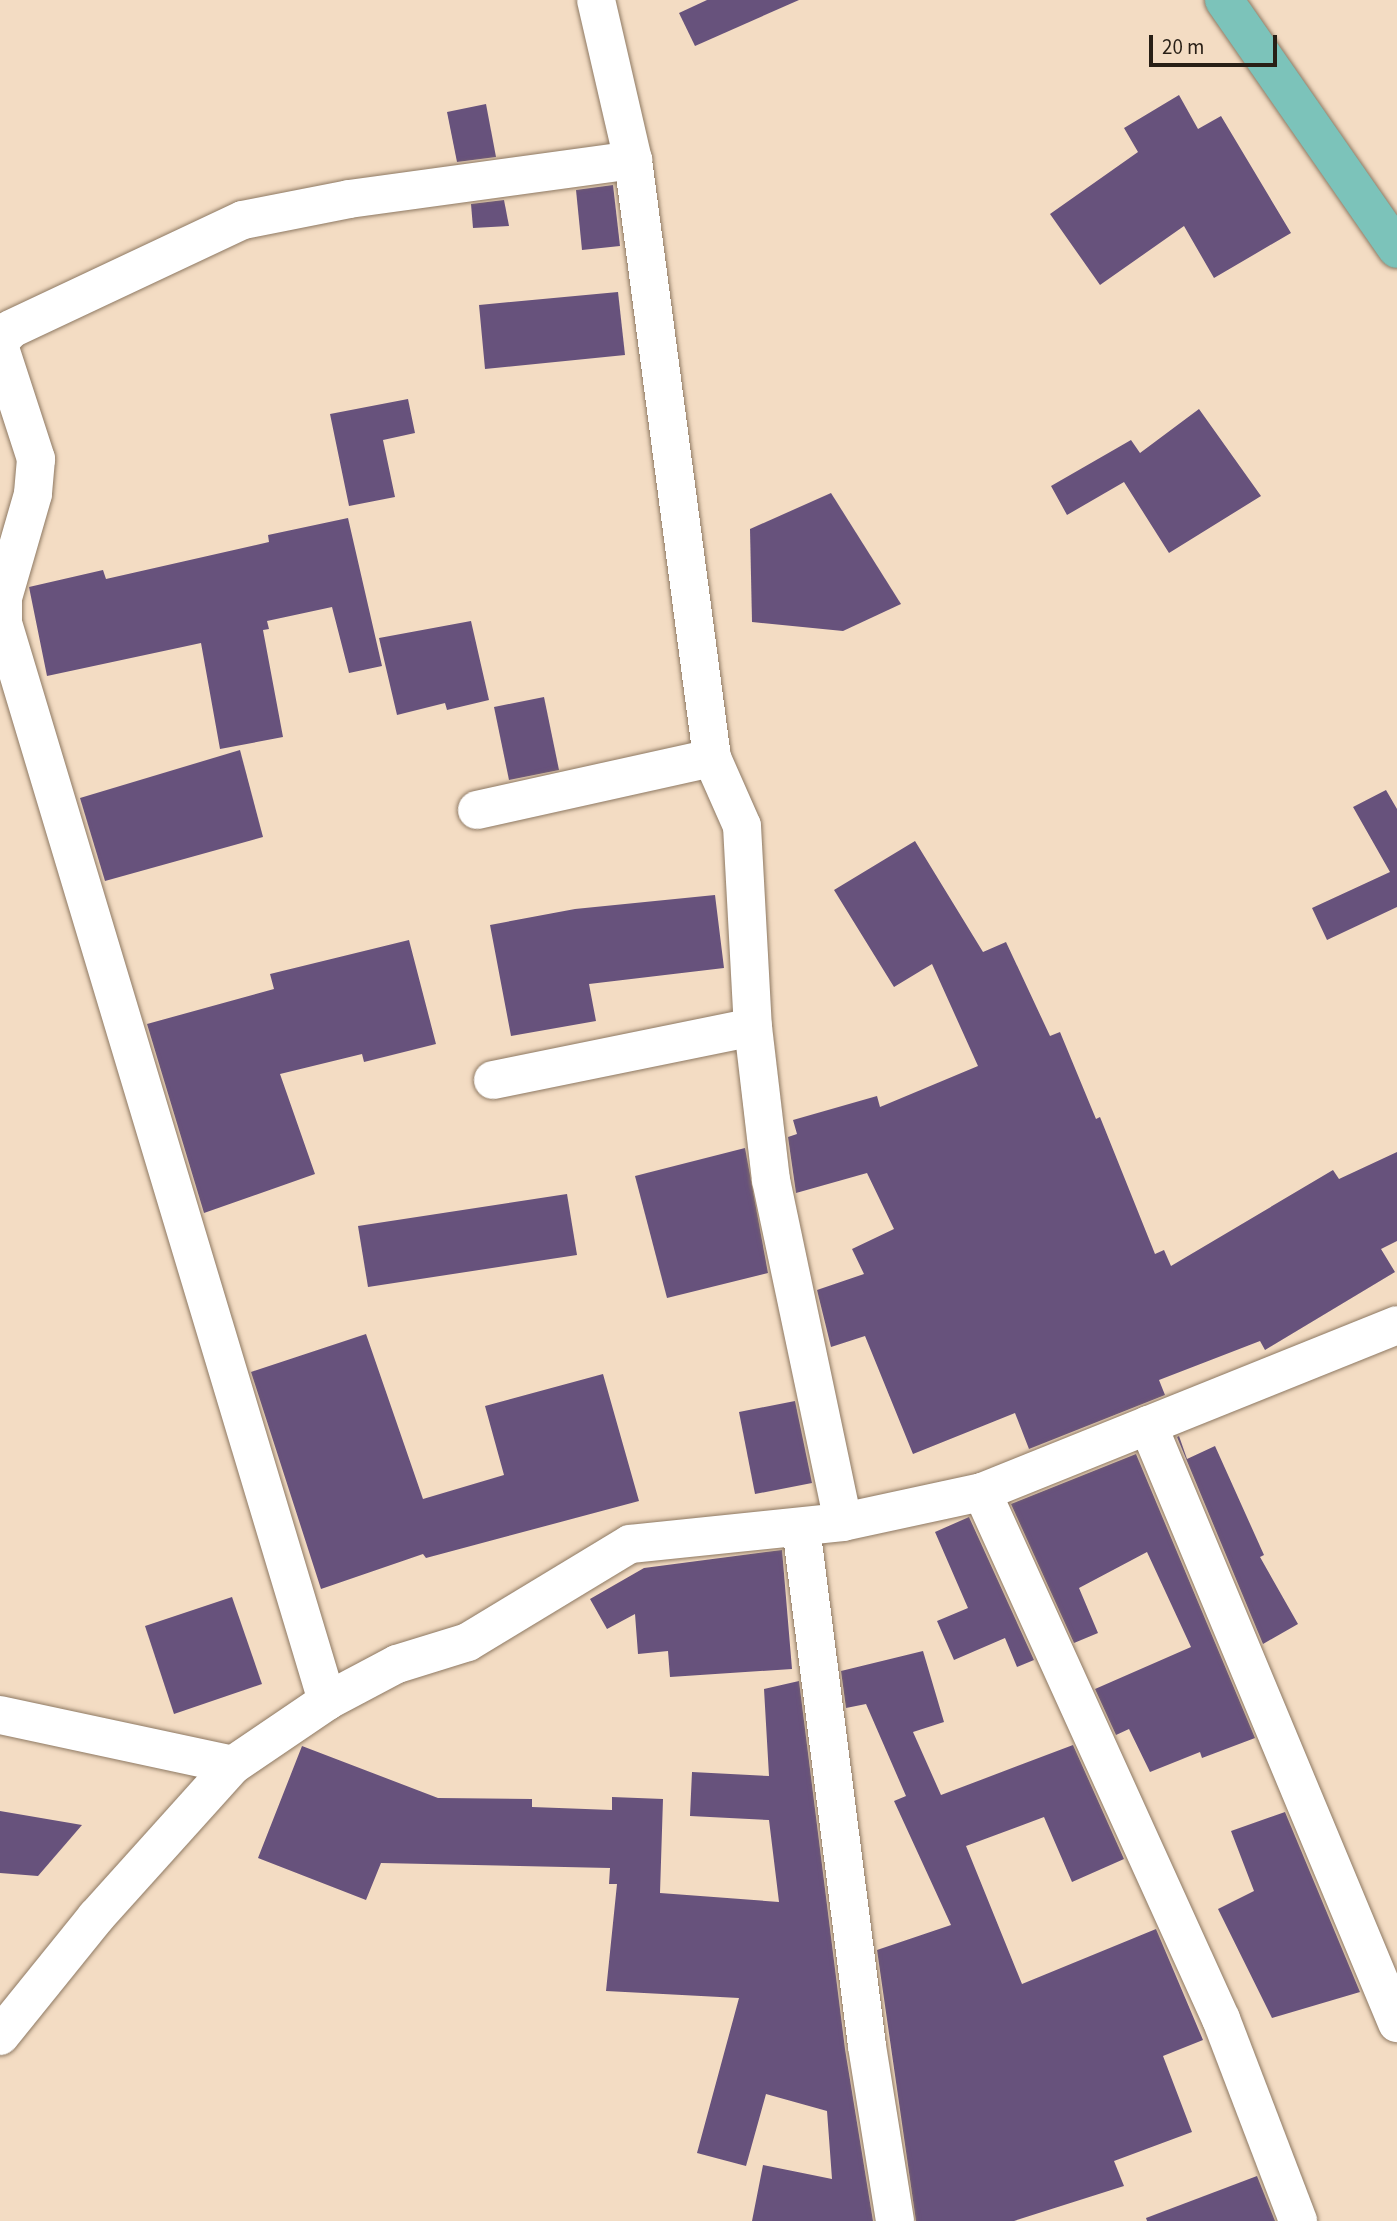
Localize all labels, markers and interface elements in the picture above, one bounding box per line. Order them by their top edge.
scale bar [1152,21,1280,65]
text: 20 m [1162,32,1204,62]

